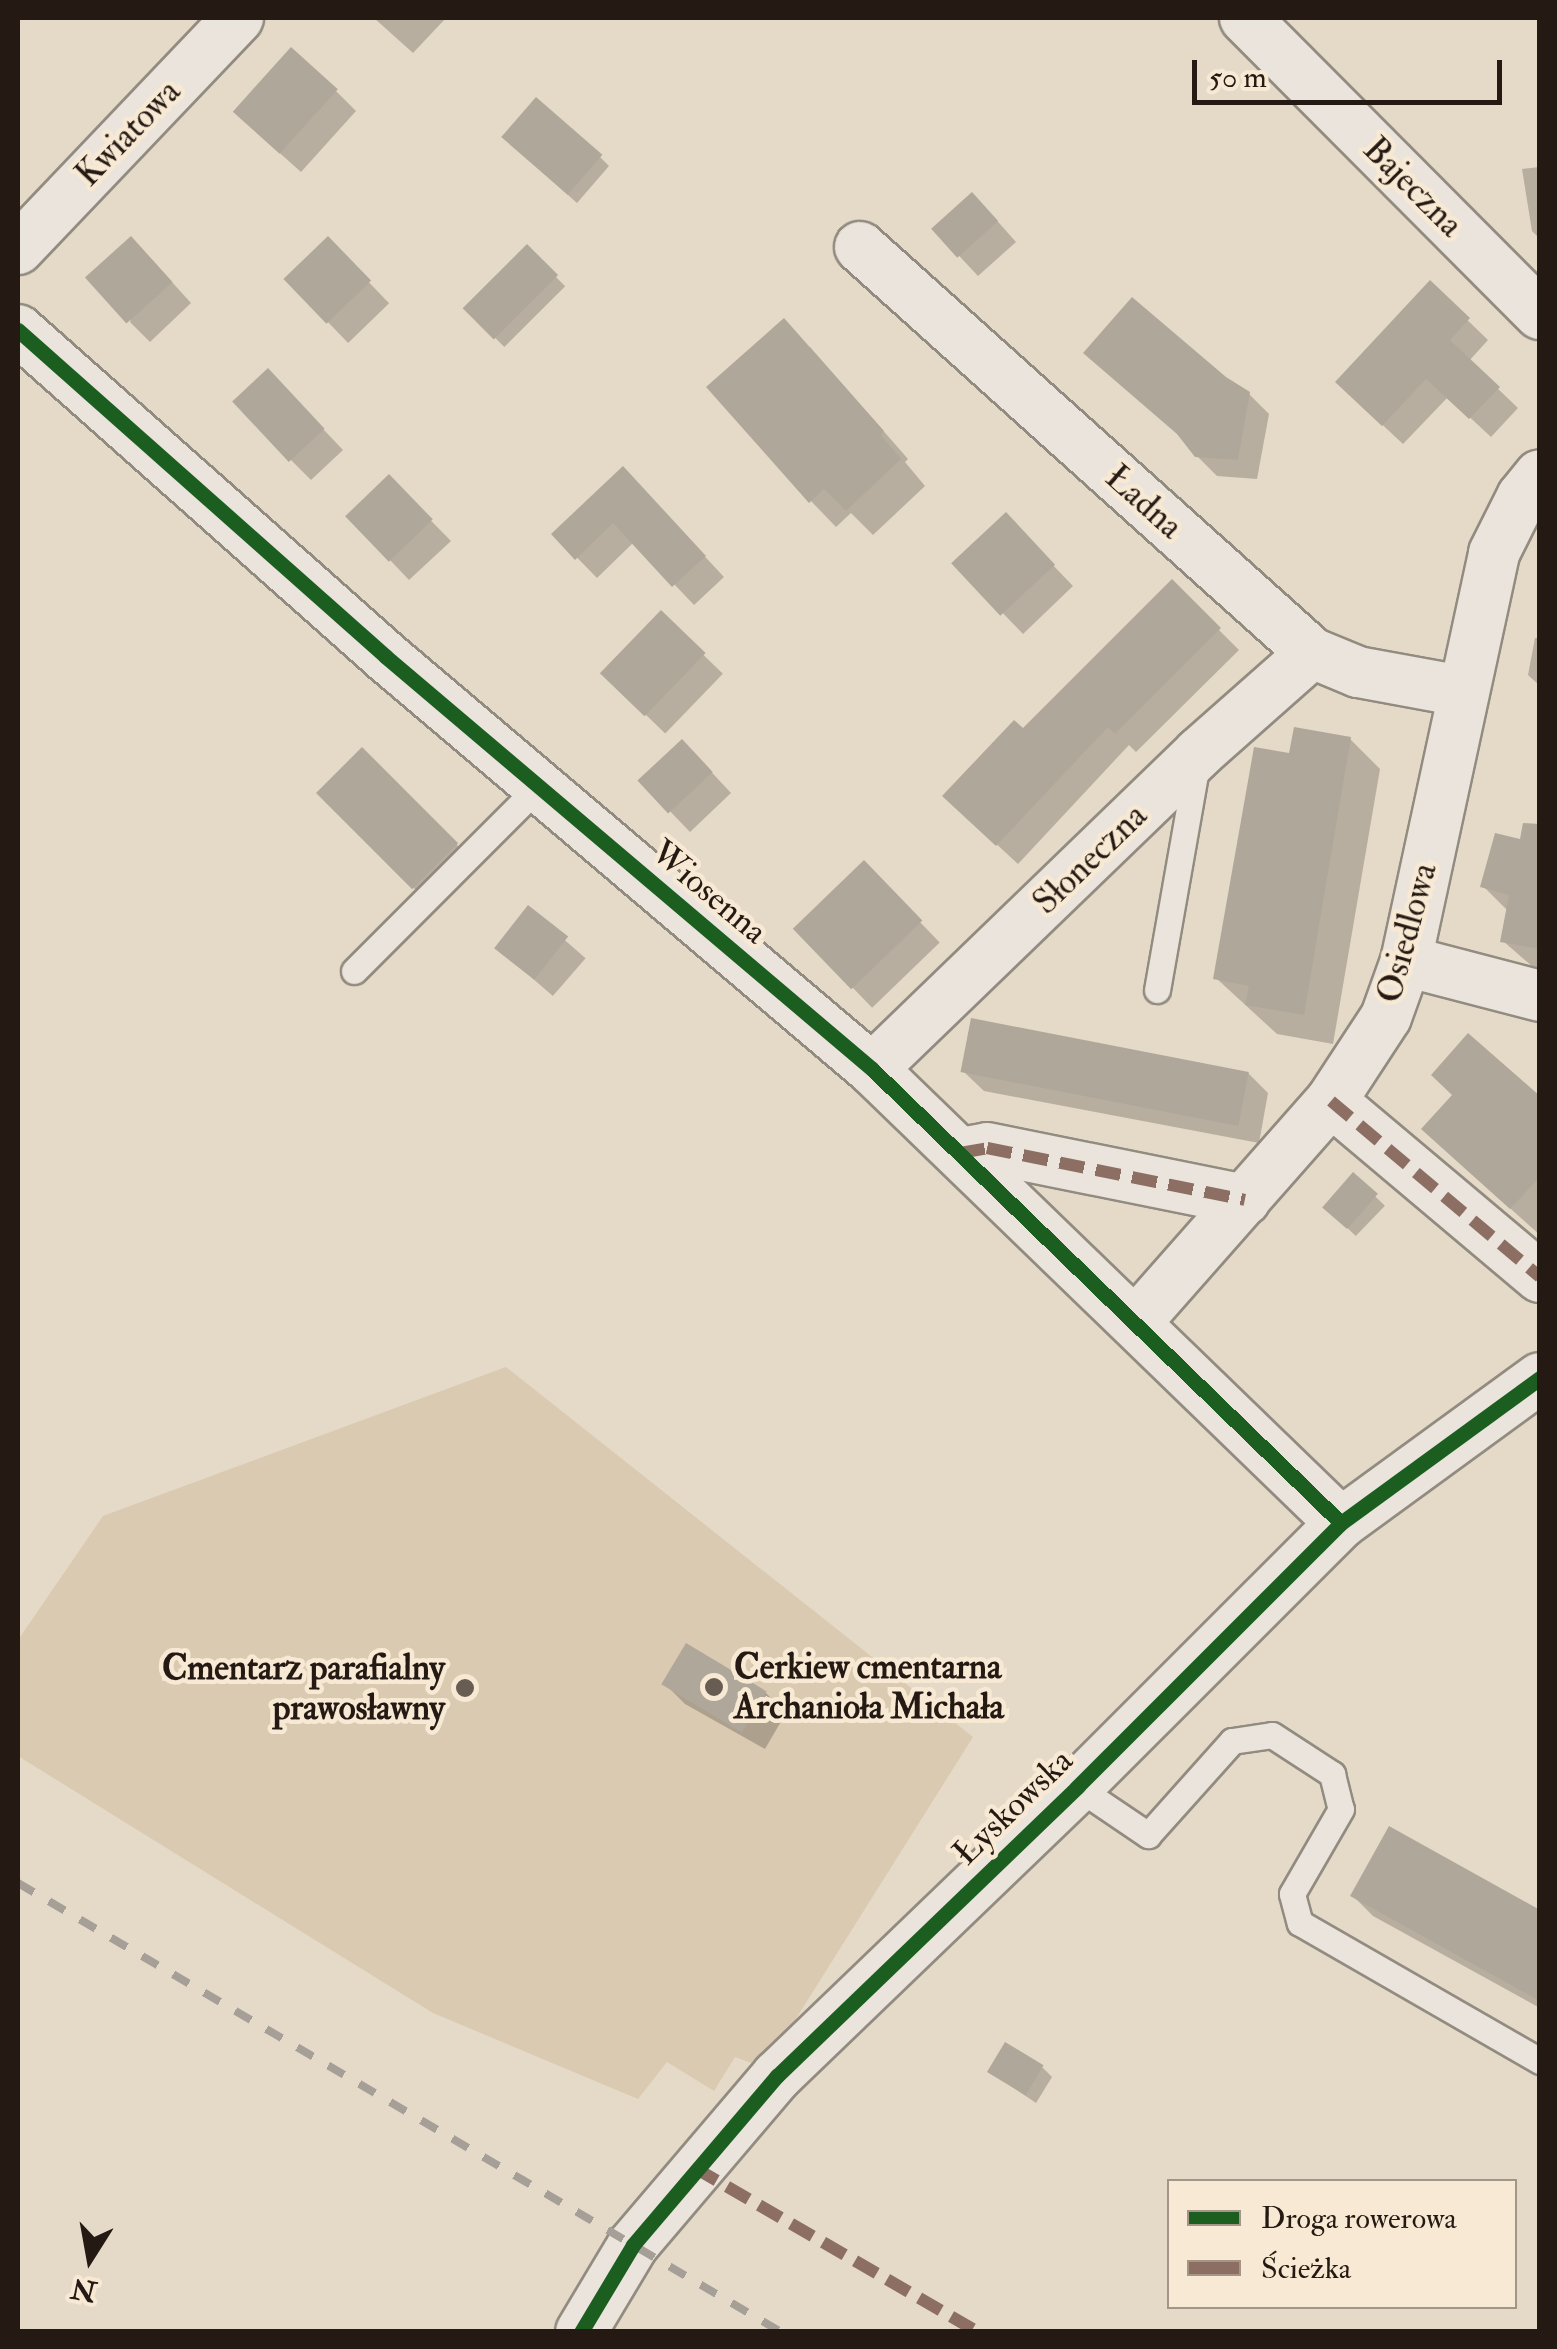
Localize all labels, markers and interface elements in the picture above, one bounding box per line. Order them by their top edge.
scale bar [1197,40,1507,102]
text: 50 m [1209,59,1267,96]
street label: Kwiatowa [67,71,189,195]
street label: Bajeczna [1354,128,1472,246]
street label: Ładna [1097,456,1191,548]
street label: Słoneczna [1025,795,1155,923]
street label: Wiosenna [642,831,776,953]
street label: Osiedlowa [1368,859,1446,1007]
place label: Cerkiew cmentarna Archanioła Michała [734,1646,1004,1728]
place label: Cmentarz parafialny prawosławny [162,1647,445,1729]
marker: Cerkiew cmentarna Archanioła Michała [703,1676,725,1698]
marker: Cmentarz parafialny prawosławny [454,1677,476,1699]
street label: Łyskowska [945,1740,1081,1874]
legend [1167,2179,1517,2309]
text: Droga rowerowa [1261,2200,1457,2237]
north arrow [40,2209,140,2309]
text: Ścieżka [1261,2250,1351,2287]
text: N [69,2269,100,2309]

